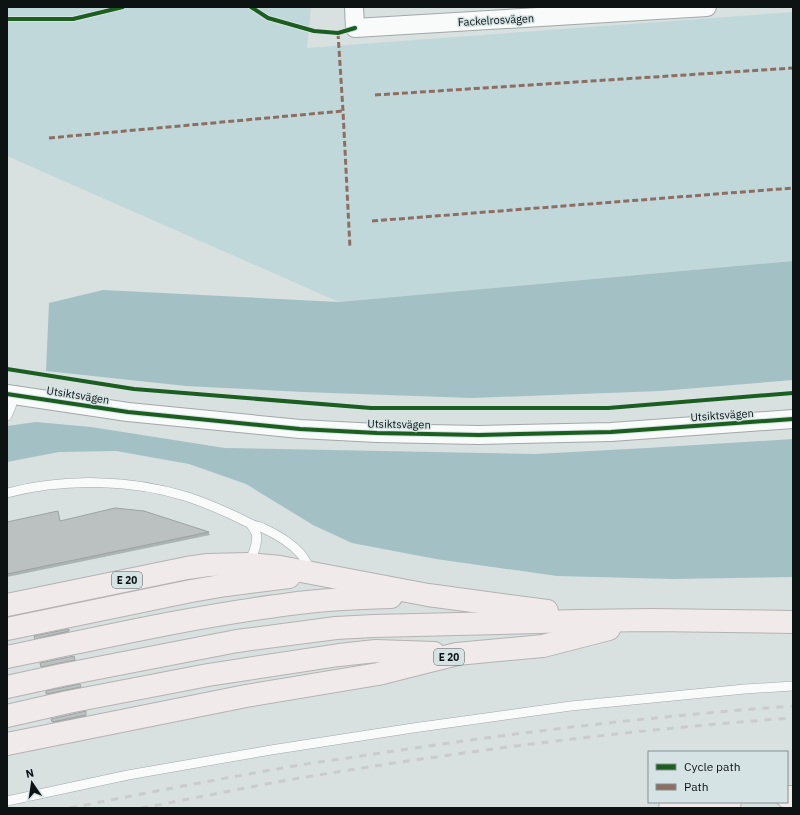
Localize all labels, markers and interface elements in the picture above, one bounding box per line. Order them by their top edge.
street label: Fackelrosvägen [458,11,534,29]
street label: Utsiktsvägen [46,383,110,407]
street label: Utsiktsvägen [690,406,754,424]
street label: Utsiktsvägen [367,416,431,432]
road number: E 20 [112,572,142,588]
road number: E 20 [434,649,464,665]
legend [648,751,788,803]
text: Cycle path [684,759,741,774]
north arrow [12,763,52,803]
text: N [24,766,35,781]
text: Path [684,779,709,794]

